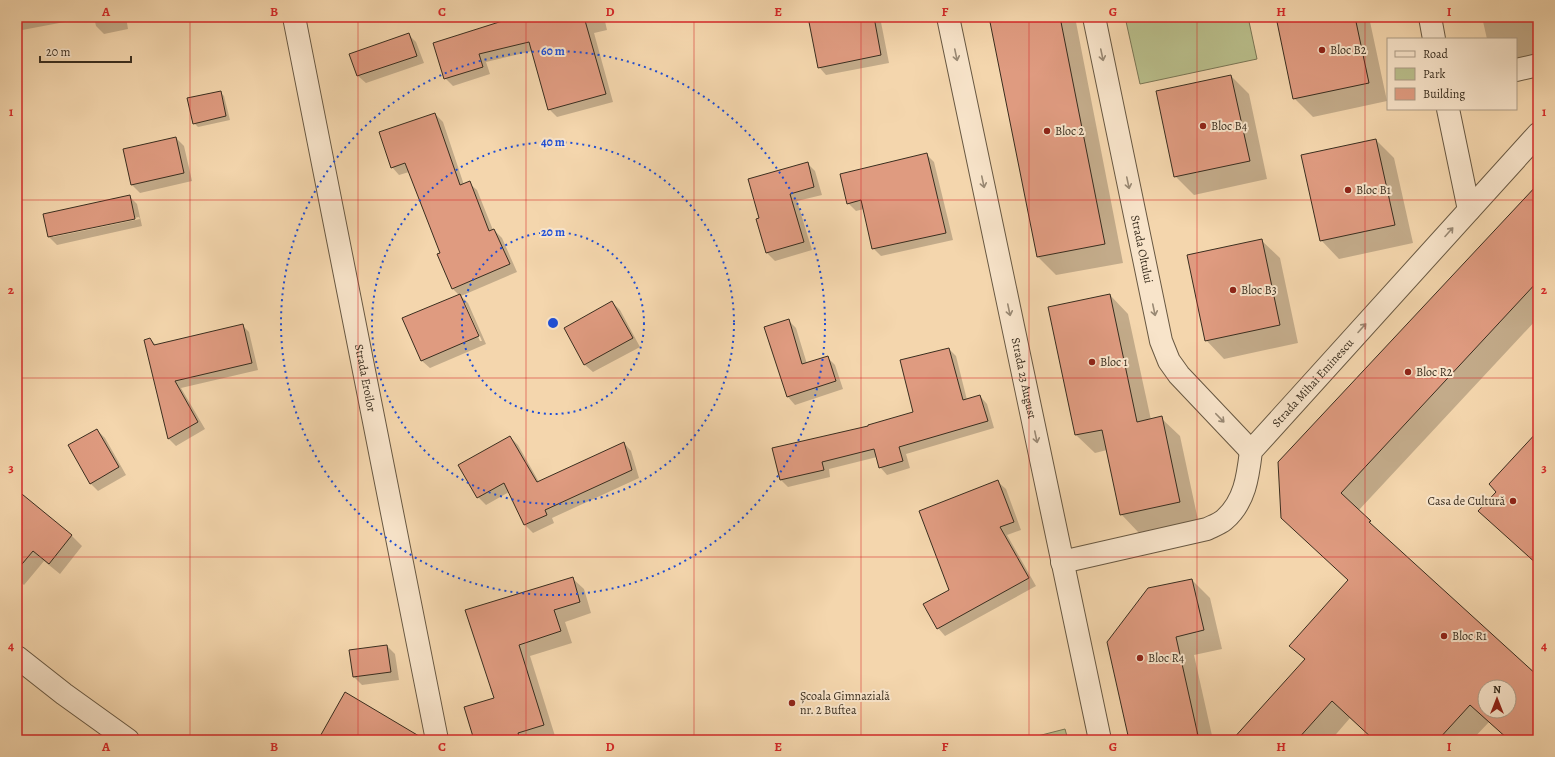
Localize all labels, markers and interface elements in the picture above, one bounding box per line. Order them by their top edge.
text: A [101,3,111,20]
text: B [270,3,278,20]
text: C [438,3,446,20]
text: D [605,3,615,20]
text: E [774,3,782,20]
text: F [942,3,949,20]
text: G [1109,3,1117,20]
text: H [1276,3,1286,20]
text: I [1447,3,1452,20]
scale bar [40,38,131,64]
legend [1387,38,1517,110]
place label: Bloc B2 [1330,42,1367,58]
text: 60 m [541,43,565,59]
text: 20 m [46,44,70,60]
marker: Bloc B2 [1317,45,1327,55]
text: Road [1423,46,1449,62]
one-way arrow [952,48,960,61]
one-way arrow [1098,48,1106,61]
text: Park [1423,66,1446,82]
text: Building [1423,86,1465,102]
text: 1 [9,103,14,120]
text: 1 [1542,103,1547,120]
place label: Bloc B4 [1211,118,1248,134]
marker: Bloc B4 [1198,121,1208,131]
place label: Bloc 2 [1055,123,1085,139]
marker: Bloc 2 [1042,126,1052,136]
text: 40 m [541,134,565,150]
one-way arrow [979,176,987,189]
one-way arrow [1124,176,1132,189]
place label: Bloc B1 [1356,182,1391,198]
marker: Bloc B1 [1343,185,1353,195]
street label: Strada Oltului [1127,213,1157,285]
text: 20 m [541,224,565,240]
one-way arrow [1445,227,1454,237]
text: 2 [8,281,15,298]
text: 2 [1541,281,1548,298]
place label: Bloc B3 [1241,282,1277,298]
marker: Bloc B3 [1228,285,1238,295]
one-way arrow [1006,303,1014,316]
one-way arrow [1151,303,1159,316]
centre of rings [546,316,560,330]
one-way arrow [1357,324,1366,334]
street label: Strada Mihai Eminescu [1268,335,1357,431]
street label: Strada 23 August [1008,336,1040,420]
street label: Strada Eroilor [351,343,380,414]
place label: Bloc 1 [1100,354,1128,370]
marker: Bloc 1 [1087,357,1097,367]
place label: Bloc R2 [1416,364,1453,380]
marker: Bloc R2 [1403,367,1413,377]
one-way arrow [1215,413,1225,423]
one-way arrow [1033,430,1041,443]
text: 3 [8,459,14,476]
text: 3 [1541,459,1547,476]
place label: Casa de Cultură [1427,493,1505,509]
marker: Casa de Cultură [1508,496,1518,506]
place label: Bloc R1 [1452,628,1487,644]
marker: Bloc R1 [1439,631,1449,641]
text: 4 [8,637,14,654]
text: 4 [1541,637,1547,654]
place label: Bloc R4 [1148,650,1185,666]
marker: Bloc R4 [1135,653,1145,663]
north arrow [1477,679,1517,719]
text: N [1493,682,1501,697]
place label: Școala Gimnazială nr. 2 Buftea [800,688,890,718]
marker: Școala Gimnazială nr. 2 Buftea [787,698,797,708]
text: A [101,738,111,755]
text: B [270,738,278,755]
text: C [438,738,446,755]
text: D [605,738,615,755]
text: E [774,738,782,755]
text: F [942,738,949,755]
text: G [1109,738,1117,755]
text: H [1276,738,1286,755]
text: I [1447,738,1452,755]

